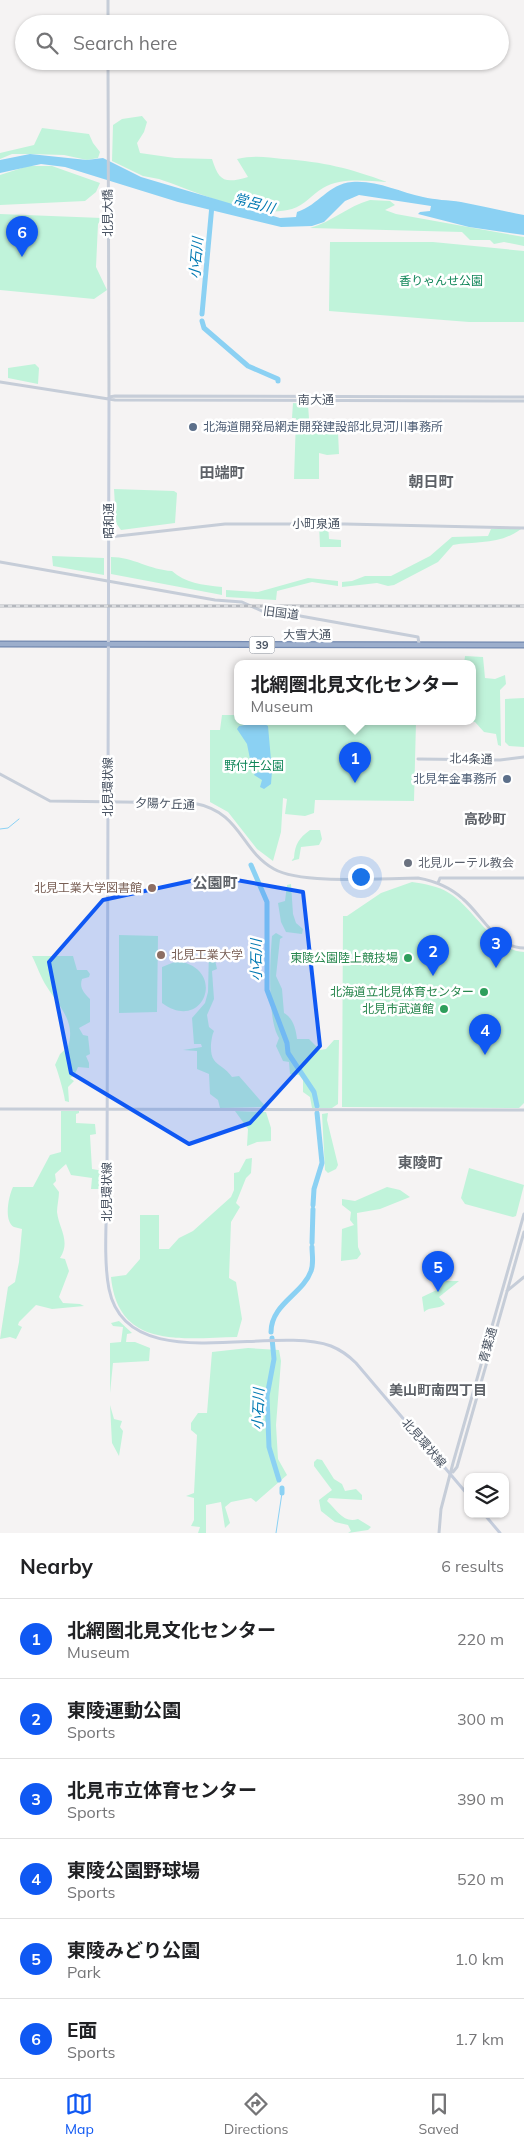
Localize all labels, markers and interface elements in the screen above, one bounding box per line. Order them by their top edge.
search box [15,15,509,70]
icon: search [33,29,61,57]
text: Search here [73,31,177,55]
street label: 北見大橋 [100,189,115,237]
water label: 常呂川 [231,189,279,218]
pin: 6 [6,216,38,257]
water label: 小石川 [185,234,207,280]
park label: 香りゃんせ公園 [399,273,483,288]
street label: 南大通 [298,392,334,407]
place label: 北海道開発局網走開発建設部北見河川事務所 [203,419,443,434]
marker: 北海道開発局網走開発建設部北見河川事務所 [187,421,199,433]
district label: 田端町 [199,463,245,482]
district label: 朝日町 [408,472,454,491]
street label: 昭和通 [101,503,116,539]
street label: 小町泉通 [292,516,340,531]
street label: 旧国道 [262,603,300,622]
street label: 大雪大通 [283,627,331,642]
road number: 39 [250,636,274,654]
popup [234,660,476,725]
text: 北網圏北見文化センター [250,672,460,696]
text: Museum [250,696,313,716]
pin: 1 [339,742,371,783]
street label: 北4条通 [449,751,493,766]
street label: 北見環状線 [100,757,115,817]
park label: 野付牛公園 [224,758,284,773]
place label: 北見年金事務所 [413,771,497,786]
marker: 北見年金事務所 [501,773,513,785]
street label: 夕陽ケ丘通 [135,795,195,812]
district label: 高砂町 [464,810,506,828]
place label: 北見ルーテル教会 [418,855,514,870]
marker: 北見ルーテル教会 [402,857,414,869]
your location [348,864,374,890]
district label: 公園町 [192,873,238,892]
place label: 北見工業大学図書館 [34,880,142,895]
marker: 北見工業大学図書館 [146,882,158,894]
pin: 3 [480,927,512,968]
pin: 2 [417,935,449,976]
water label: 小石川 [247,937,265,981]
place label: 北見工業大学 [171,947,243,962]
marker: 北見工業大学 [155,949,167,961]
place label: 東陵公園陸上競技場 [290,950,398,965]
marker: 東陵公園陸上競技場 [402,952,414,964]
place label: 北海道立北見体育センター [330,984,474,999]
marker: 北海道立北見体育センター [478,986,490,998]
place label: 北見市武道館 [362,1001,434,1016]
marker: 北見市武道館 [438,1003,450,1015]
pin: 4 [469,1014,501,1055]
district label: 東陵町 [397,1153,443,1172]
street label: 北見環状線 [99,1162,114,1222]
pin: 5 [422,1251,454,1292]
street label: 青葉通 [475,1325,500,1364]
district label: 美山町南四丁目 [389,1381,487,1399]
water label: 小石川 [248,1386,268,1430]
street label: 北見環状線 [399,1415,450,1470]
map controls [464,1473,509,1518]
button: layers [464,1473,509,1518]
text: Nearby [20,1553,93,1579]
text: 6 results [441,1556,504,1576]
text: 北網圏北見文化センター [67,1618,276,1642]
text: 1 [31,1629,41,1649]
text: 220 m [457,1629,504,1649]
text: Museum [67,1642,130,1662]
text: 東陵運動公園 [67,1698,181,1722]
text: 2 [31,1709,41,1729]
text: 300 m [457,1709,504,1729]
text: Sports [67,1722,115,1742]
text: 北見市立体育センター [67,1778,257,1802]
text: 3 [31,1789,41,1809]
text: 390 m [457,1789,504,1809]
text: Sports [67,1802,115,1822]
text: 東陵公園野球場 [67,1858,200,1882]
text: 4 [31,1869,41,1889]
text: 520 m [457,1869,504,1889]
text: Sports [67,1882,115,1902]
text: 東陵みどり公園 [67,1938,200,1962]
text: 5 [31,1949,41,1969]
text: 1.0 km [455,1949,504,1969]
text: Park [67,1962,101,1982]
text: E面 [67,2018,97,2042]
text: 6 [31,2029,41,2049]
text: 1.7 km [455,2029,504,2049]
text: Sports [67,2042,115,2062]
tab: Map [65,2090,94,2138]
tab: Directions [224,2090,289,2138]
tab: Saved [419,2090,459,2138]

